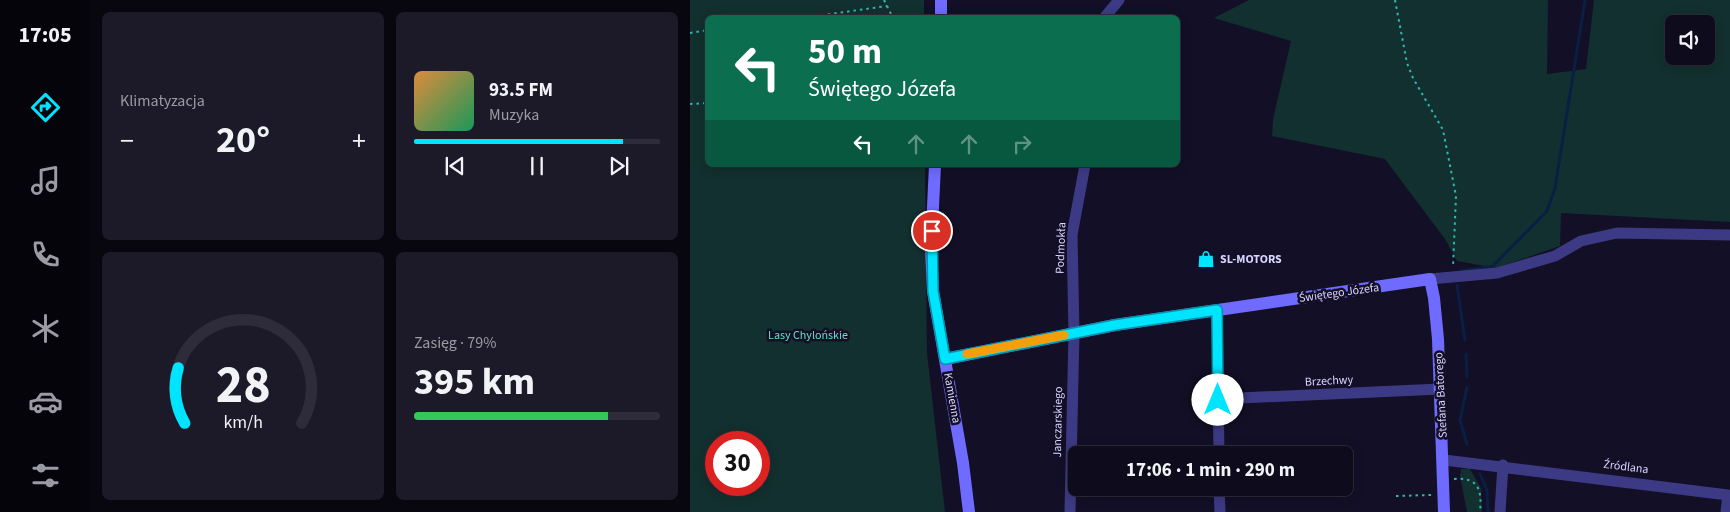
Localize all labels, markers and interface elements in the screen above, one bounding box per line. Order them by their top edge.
map controls [1665,15,1715,65]
button: sound [1665,15,1715,65]
text: 17:05 [18,19,72,51]
text: 50 m [808,27,882,77]
icon: left [725,35,790,100]
text: Świętego Józefa [808,73,956,105]
text: 93.5 FM [489,77,553,104]
icon: directions [28,90,63,125]
text: Klimatyzacja [120,90,205,112]
text: Muzyka [489,104,539,126]
text: 20° [216,113,270,167]
text: − [120,121,134,161]
text: + [352,121,366,161]
icon: left [849,130,877,158]
icon: ahead [902,130,930,158]
icon: ahead [955,130,983,158]
icon: right [1008,130,1036,158]
icon: previous [441,152,469,180]
icon: pause [523,152,551,180]
icon: next [605,152,633,180]
icon: music [28,163,63,198]
pin [911,210,953,252]
icon: arrive [918,217,946,245]
street label: Podmokła [1052,222,1070,274]
icon: phone [28,237,63,272]
shop icon: SL-MOTORS [1196,249,1216,269]
place label: SL-MOTORS [1220,251,1282,268]
street label: Świętego Józefa [1298,279,1380,307]
icon: climate [28,311,63,346]
park label: Lasy Chylońskie [768,327,848,344]
text: Zasięg · 79% [414,332,496,354]
text: 28 [216,349,270,423]
street label: Stefana Batorego [1430,352,1452,438]
text: 395 km [414,355,535,409]
street label: Kamienna [939,371,965,425]
street label: Brzechwy [1304,371,1354,391]
position arrow [1191,373,1243,425]
icon: car [28,384,63,419]
street label: Janczarskiego [1049,386,1067,458]
text: km/h [223,410,263,435]
speed limit sign: 30 [705,431,770,496]
street label: Źródlana [1602,456,1650,478]
text: 17:06 · 1 min · 290 m [1126,457,1295,484]
icon: filters [28,458,63,493]

